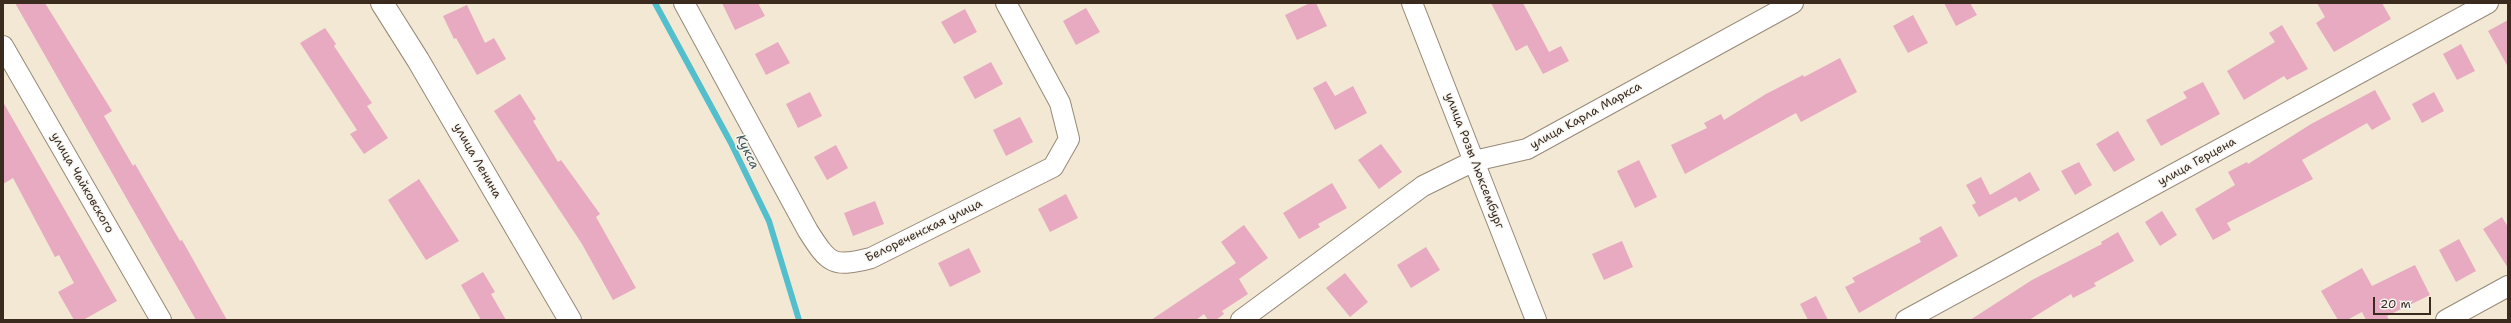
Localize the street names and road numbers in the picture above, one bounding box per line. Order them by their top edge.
street label: улица Карла Маркса [1528,79,1644,153]
street label: улица Розы Люксембург [1441,91,1507,231]
street label: улица Ленина [450,121,504,201]
street label: улица Чайковского [47,130,117,236]
street label: улица Герцена [2155,135,2239,189]
street label: Белореченская улица [863,196,985,266]

